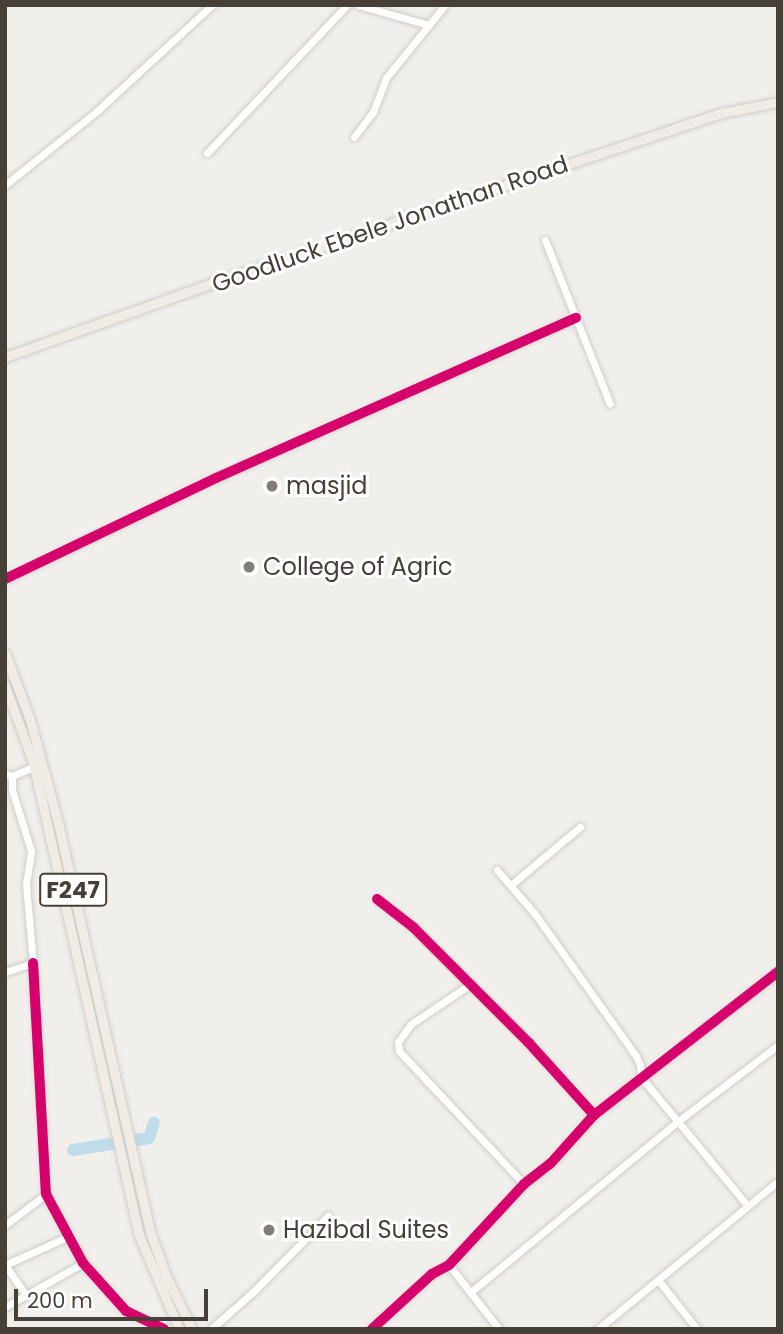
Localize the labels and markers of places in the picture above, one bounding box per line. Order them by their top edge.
place label: masjid [286,472,368,500]
marker: masjid [264,478,280,494]
place label: College of Agric [263,553,453,581]
marker: College of Agric [241,559,257,575]
place label: Hazibal Suites [283,1216,449,1244]
marker: Hazibal Suites [261,1222,277,1238]

